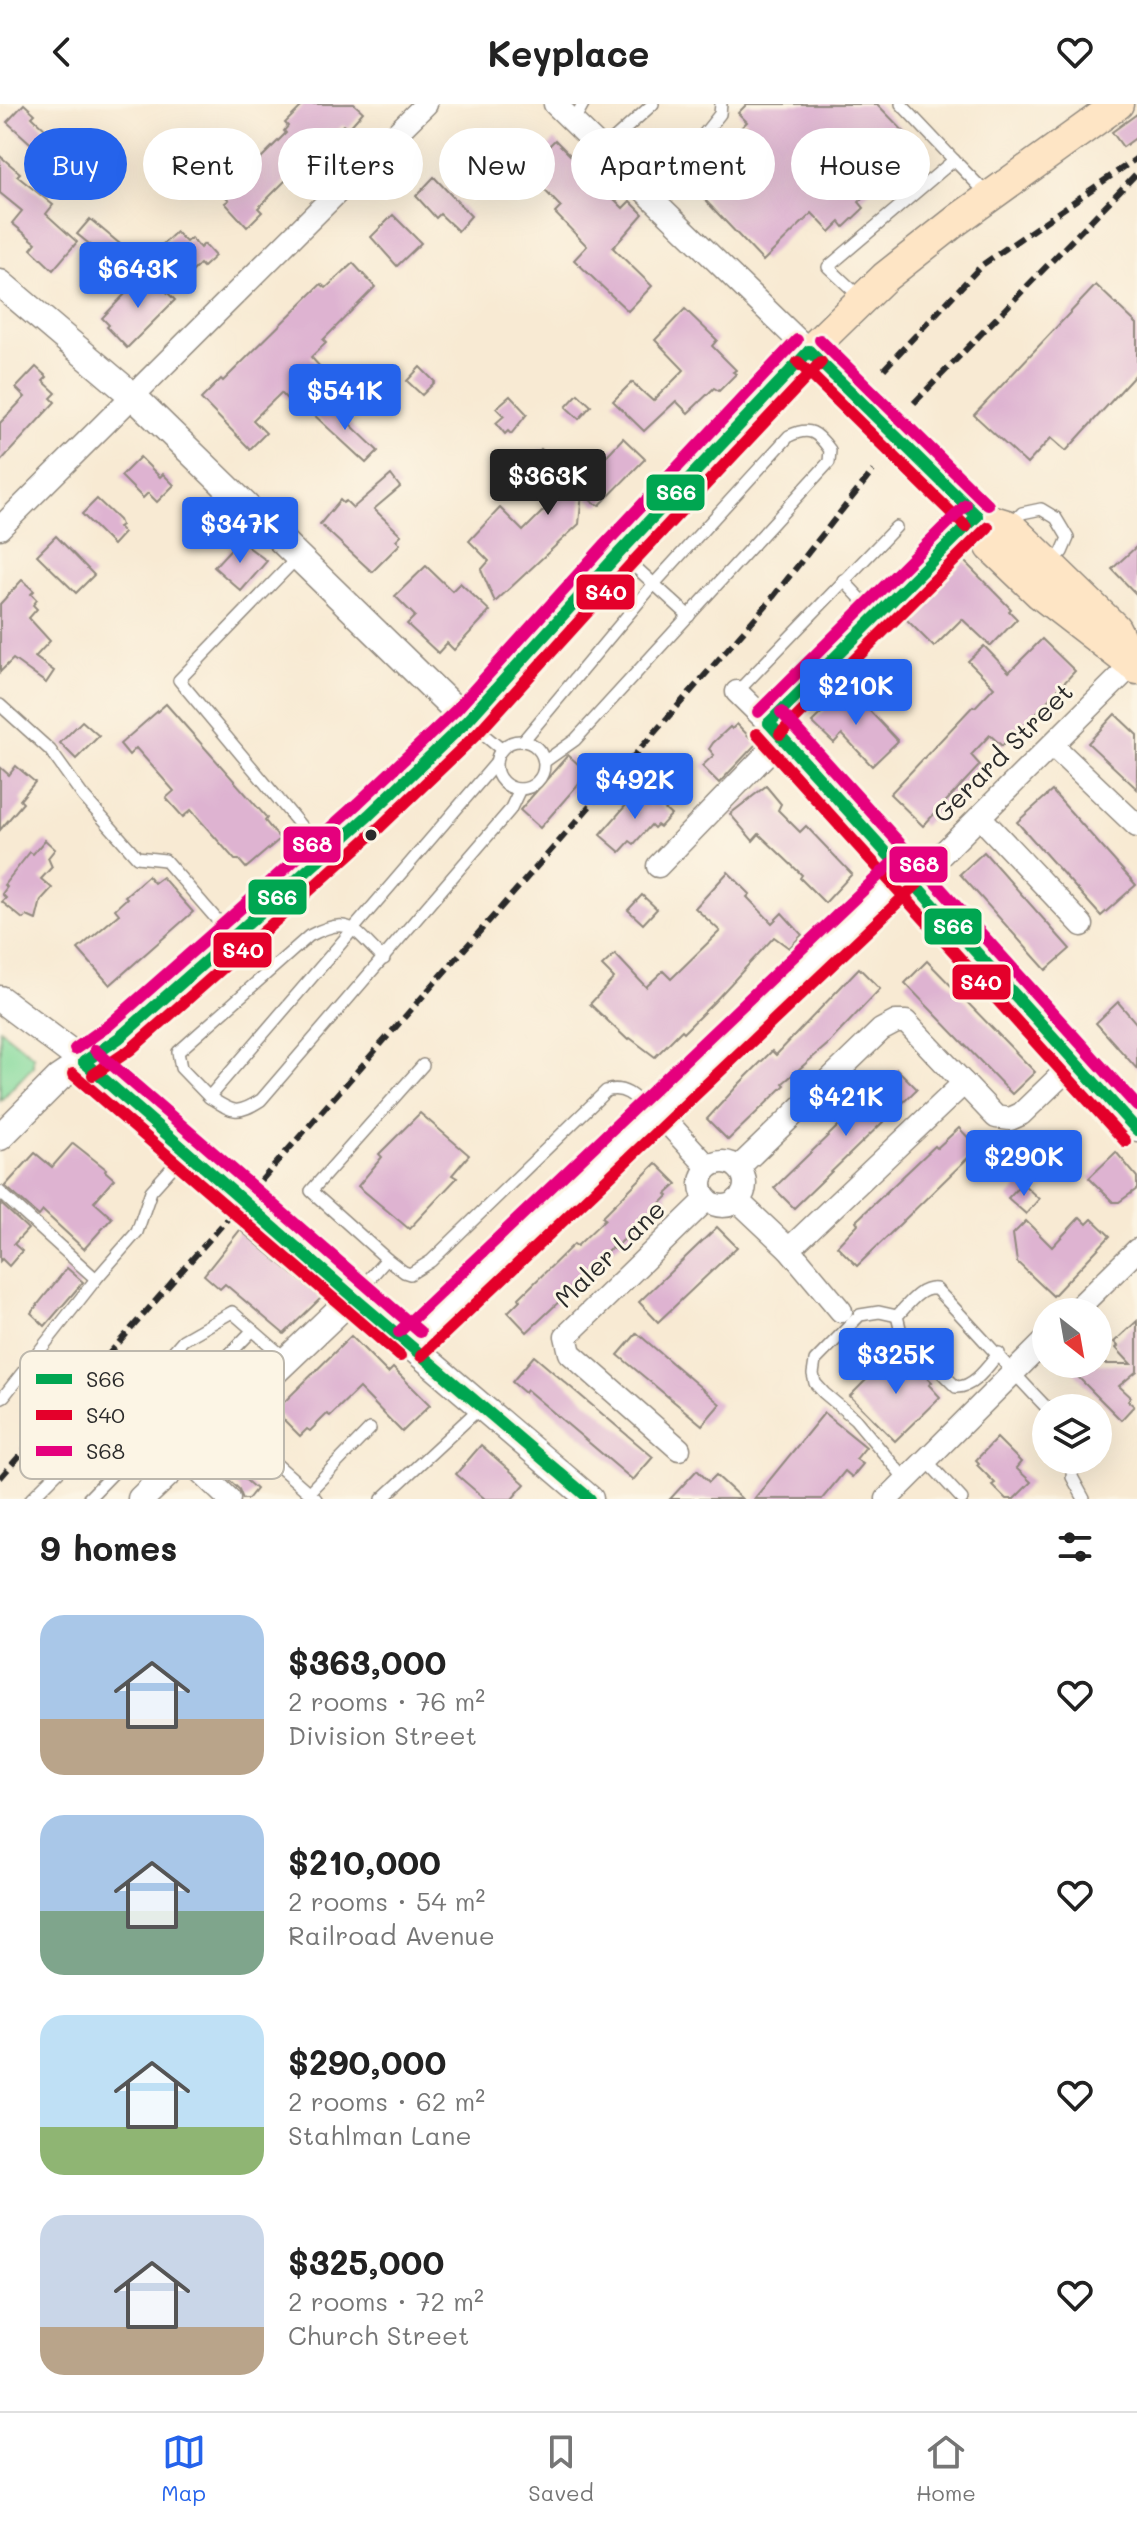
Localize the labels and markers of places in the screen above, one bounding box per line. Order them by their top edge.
pin: $643K [82,242,194,310]
pin: $541K [289,364,401,432]
pin: $363K [492,449,604,517]
pin: $347K [184,497,296,565]
pin: $210K [800,659,912,727]
pin: $492K [579,753,691,821]
unlabelled marker [363,827,379,843]
pin: $421K [790,1070,902,1138]
pin: $290K [968,1130,1080,1198]
pin: $325K [840,1328,952,1396]

